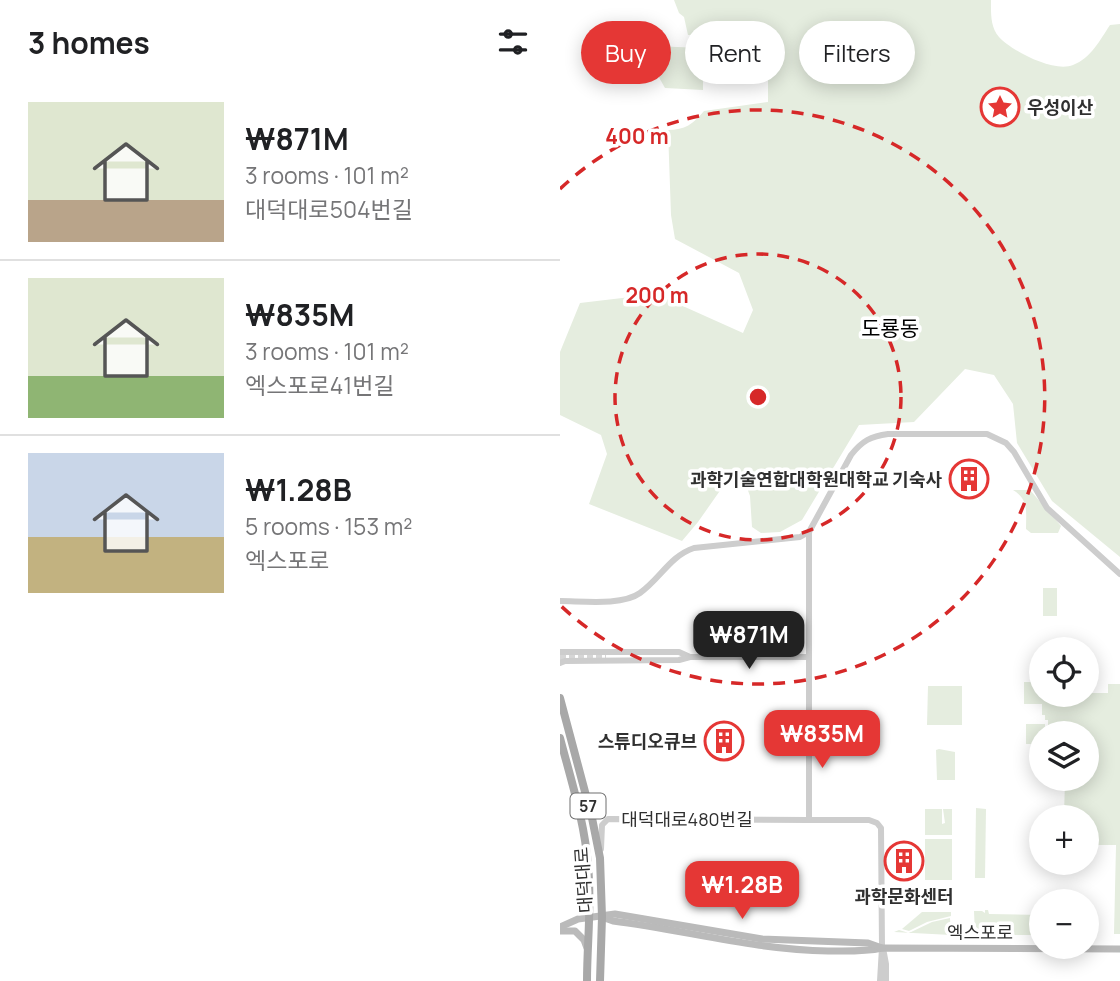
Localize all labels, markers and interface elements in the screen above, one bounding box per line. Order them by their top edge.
chip: Buy [581,21,671,84]
chip: Rent [685,21,785,84]
chip: Filters [799,21,915,84]
text: 3 homes [28,22,150,63]
icon: filters [494,23,532,61]
place icon: 우성이산 [979,86,1021,128]
place label: 우성이산 [1027,95,1094,119]
text: ₩871M [245,118,349,159]
text: 400 m [605,122,669,150]
icon: home [84,130,168,214]
text: 3 rooms · 101 m² [245,159,409,191]
text: 대덕대로504번길 [245,193,413,225]
text: 200 m [625,281,689,309]
text: ₩835M [245,294,354,335]
icon: home [84,306,168,390]
district label: 도룡동 [861,314,919,342]
text: 3 rooms · 101 m² [245,335,409,367]
text: 엑스포로41번길 [245,369,395,401]
centre of rings [746,385,770,409]
building icon: 과학기술연합대학원대학교 기숙사 [948,458,990,500]
place label: 과학기술연합대학원대학교 기숙사 [690,467,942,491]
text: ₩1.28B [245,469,352,510]
icon: home [84,481,168,565]
text: 5 rooms · 153 m² [245,510,412,542]
text: 엑스포로 [245,544,330,576]
pin: ₩871M [700,612,798,671]
text: ₩871M [709,618,789,650]
map controls [1029,637,1099,959]
button: locate [1029,637,1099,707]
pin: ₩835M [773,710,871,770]
text: ₩835M [780,717,864,749]
building icon: 스튜디오큐브 [703,720,745,762]
button: layers [1029,721,1099,791]
place label: 스튜디오큐브 [598,729,697,753]
road number: 57 [570,793,606,818]
button: + [1029,805,1099,875]
street label: 대덕대로480번길 [621,807,753,831]
building icon: 과학문화센터 [883,840,925,882]
street label: 대덕대로 [569,846,597,914]
pin: ₩1.28B [685,862,799,921]
text: ₩1.28B [701,868,783,900]
place label: 과학문화센터 [854,884,954,908]
button: − [1029,889,1099,959]
street label: 엑스포로 [947,920,1013,944]

